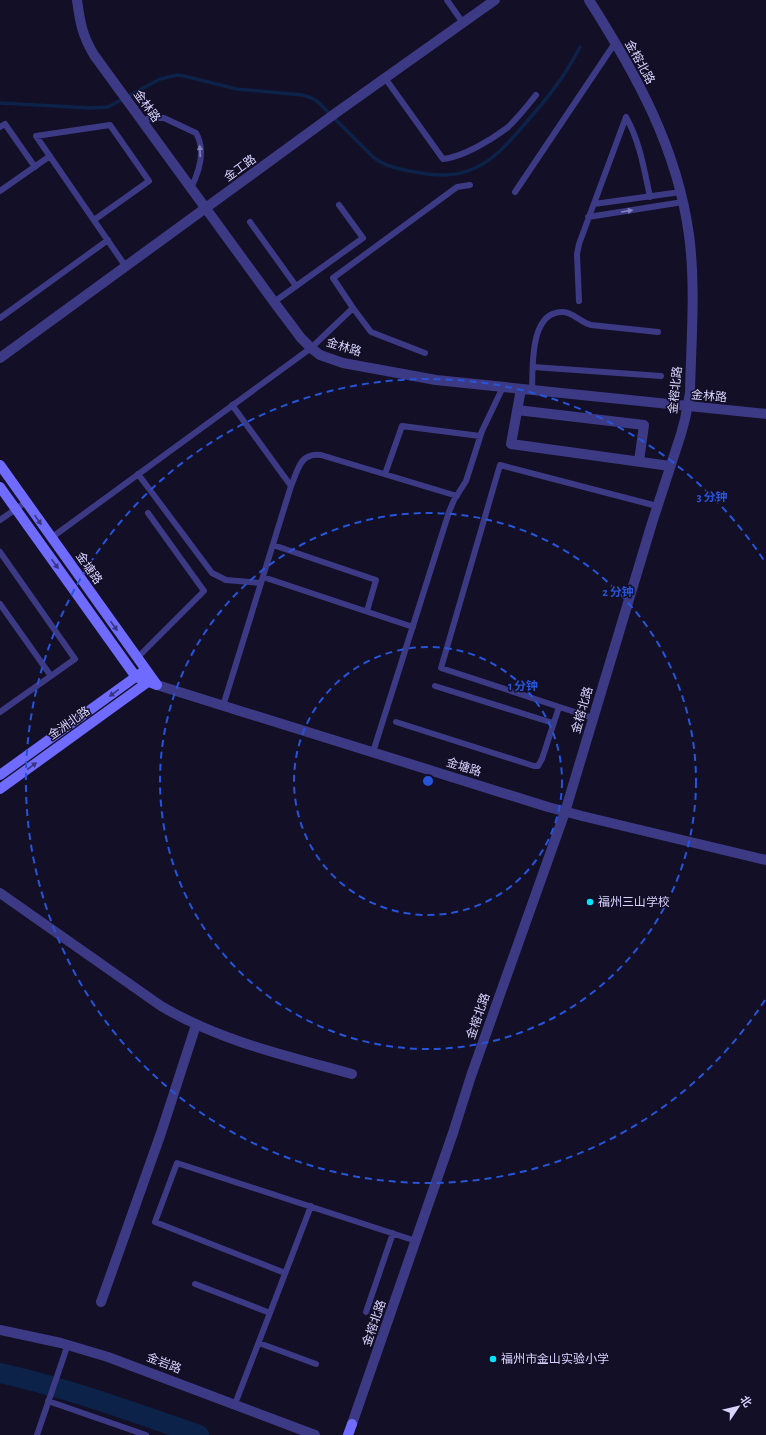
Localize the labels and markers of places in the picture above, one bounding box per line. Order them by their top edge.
centre of rings [421,774,435,788]
place label: 福州三山学校 [598,895,670,908]
marker: 福州三山学校 [585,897,595,907]
place label: 福州市金山实验小学 [501,1352,609,1365]
marker: 福州市金山实验小学 [488,1354,498,1364]

